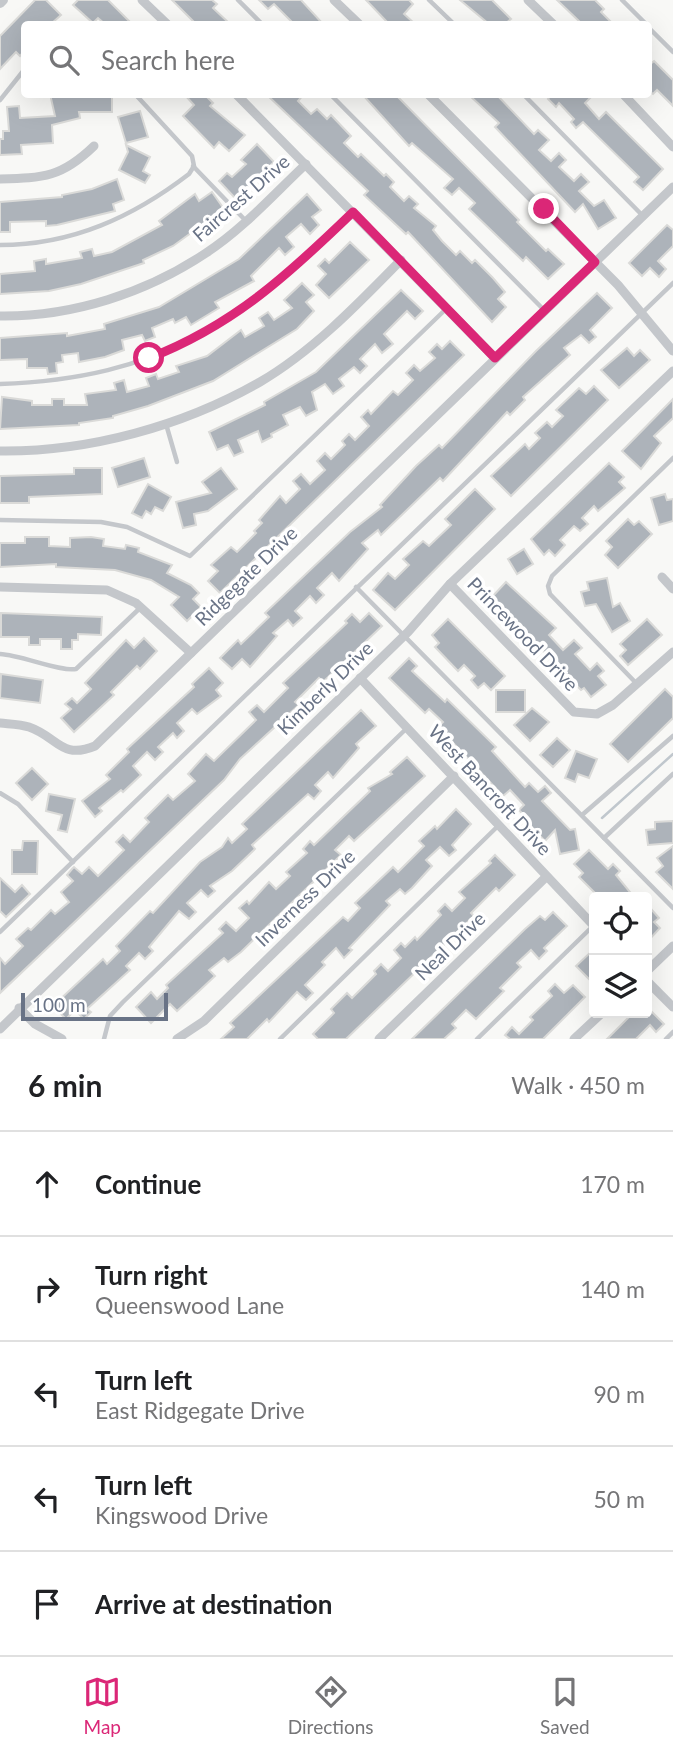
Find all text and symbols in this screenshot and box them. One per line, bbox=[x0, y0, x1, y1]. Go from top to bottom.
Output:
search box bbox=[21, 21, 652, 98]
icon: search bbox=[45, 41, 83, 79]
text: Search here bbox=[101, 44, 235, 76]
street label: Faircrest Drive bbox=[188, 149, 294, 246]
route end bbox=[528, 193, 559, 224]
route start bbox=[133, 342, 164, 373]
street label: Ridgegate Drive bbox=[190, 521, 301, 630]
street label: Princewood Drive bbox=[463, 572, 583, 695]
street label: Kimberly Drive bbox=[272, 636, 377, 739]
street label: West Bancroft Drive bbox=[424, 720, 557, 860]
street label: Inverness Drive bbox=[250, 844, 359, 951]
map controls bbox=[589, 892, 652, 1018]
button: locate bbox=[589, 892, 652, 955]
street label: Neal Drive bbox=[410, 907, 489, 985]
button: layers bbox=[589, 955, 652, 1018]
scale bar bbox=[21, 990, 168, 1022]
text: 100 m bbox=[32, 993, 86, 1016]
text: 6 min bbox=[28, 1067, 102, 1103]
text: Walk · 450 m bbox=[511, 1071, 645, 1099]
icon: ahead bbox=[28, 1165, 66, 1203]
text: Continue bbox=[95, 1168, 201, 1200]
text: 170 m bbox=[580, 1170, 645, 1198]
text: Turn right bbox=[95, 1259, 208, 1291]
icon: right bbox=[28, 1270, 66, 1308]
text: 140 m bbox=[580, 1275, 645, 1303]
text: Queenswood Lane bbox=[95, 1291, 284, 1319]
text: Turn left bbox=[95, 1364, 192, 1396]
icon: left bbox=[28, 1375, 66, 1413]
text: 90 m bbox=[594, 1380, 645, 1408]
text: East Ridgegate Drive bbox=[95, 1396, 305, 1424]
text: Turn left bbox=[95, 1469, 192, 1501]
icon: left bbox=[28, 1480, 66, 1518]
text: 50 m bbox=[594, 1485, 645, 1513]
text: Kingswood Drive bbox=[95, 1501, 268, 1529]
icon: arrive bbox=[28, 1585, 66, 1623]
text: Arrive at destination bbox=[95, 1588, 332, 1620]
tab: Map bbox=[83, 1673, 121, 1738]
tab: Directions bbox=[288, 1673, 374, 1738]
tab: Saved bbox=[540, 1673, 590, 1738]

